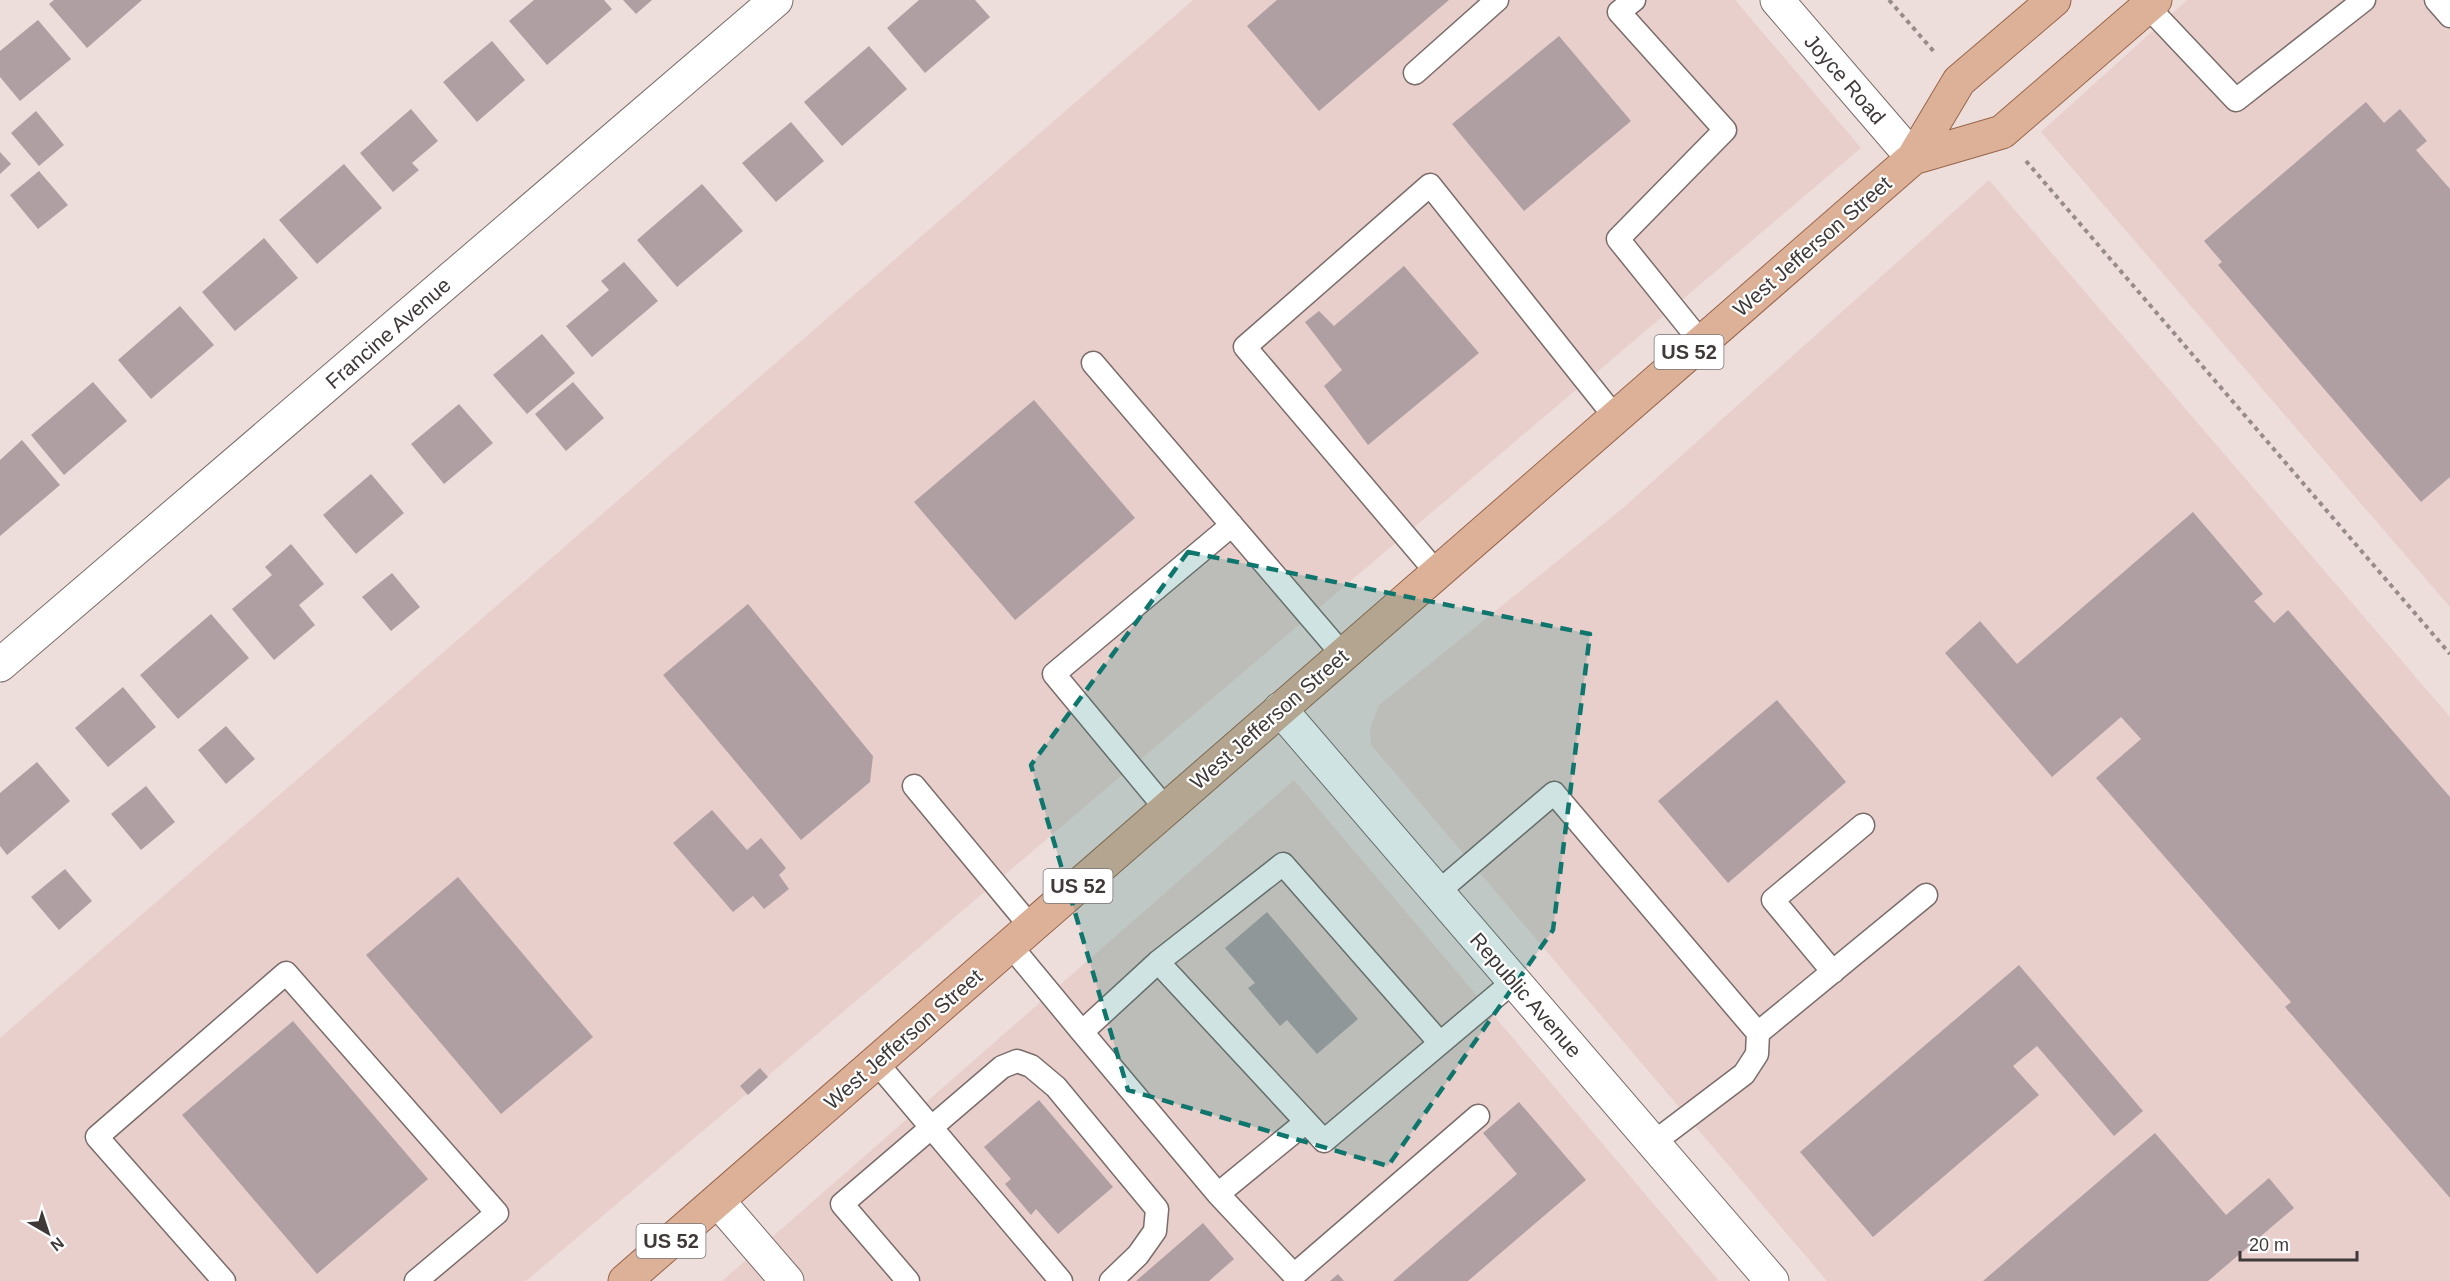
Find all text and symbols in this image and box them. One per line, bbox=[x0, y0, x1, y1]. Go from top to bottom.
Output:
street label: Joyce Road bbox=[1800, 30, 1890, 128]
street label: West Jefferson Street bbox=[1729, 171, 1896, 321]
street label: Francine Avenue bbox=[321, 273, 455, 393]
road number: US 52 bbox=[1654, 335, 1724, 369]
street label: West Jefferson Street bbox=[1186, 644, 1353, 794]
road number: US 52 bbox=[1044, 869, 1112, 903]
street label: Republic Avenue bbox=[1466, 928, 1586, 1062]
street label: West Jefferson Street bbox=[820, 964, 987, 1114]
north arrow bbox=[18, 1203, 78, 1263]
road number: US 52 bbox=[636, 1224, 706, 1258]
scale bar bbox=[2240, 1224, 2357, 1262]
text: N bbox=[47, 1234, 67, 1255]
text: 20 m bbox=[2249, 1235, 2289, 1255]

